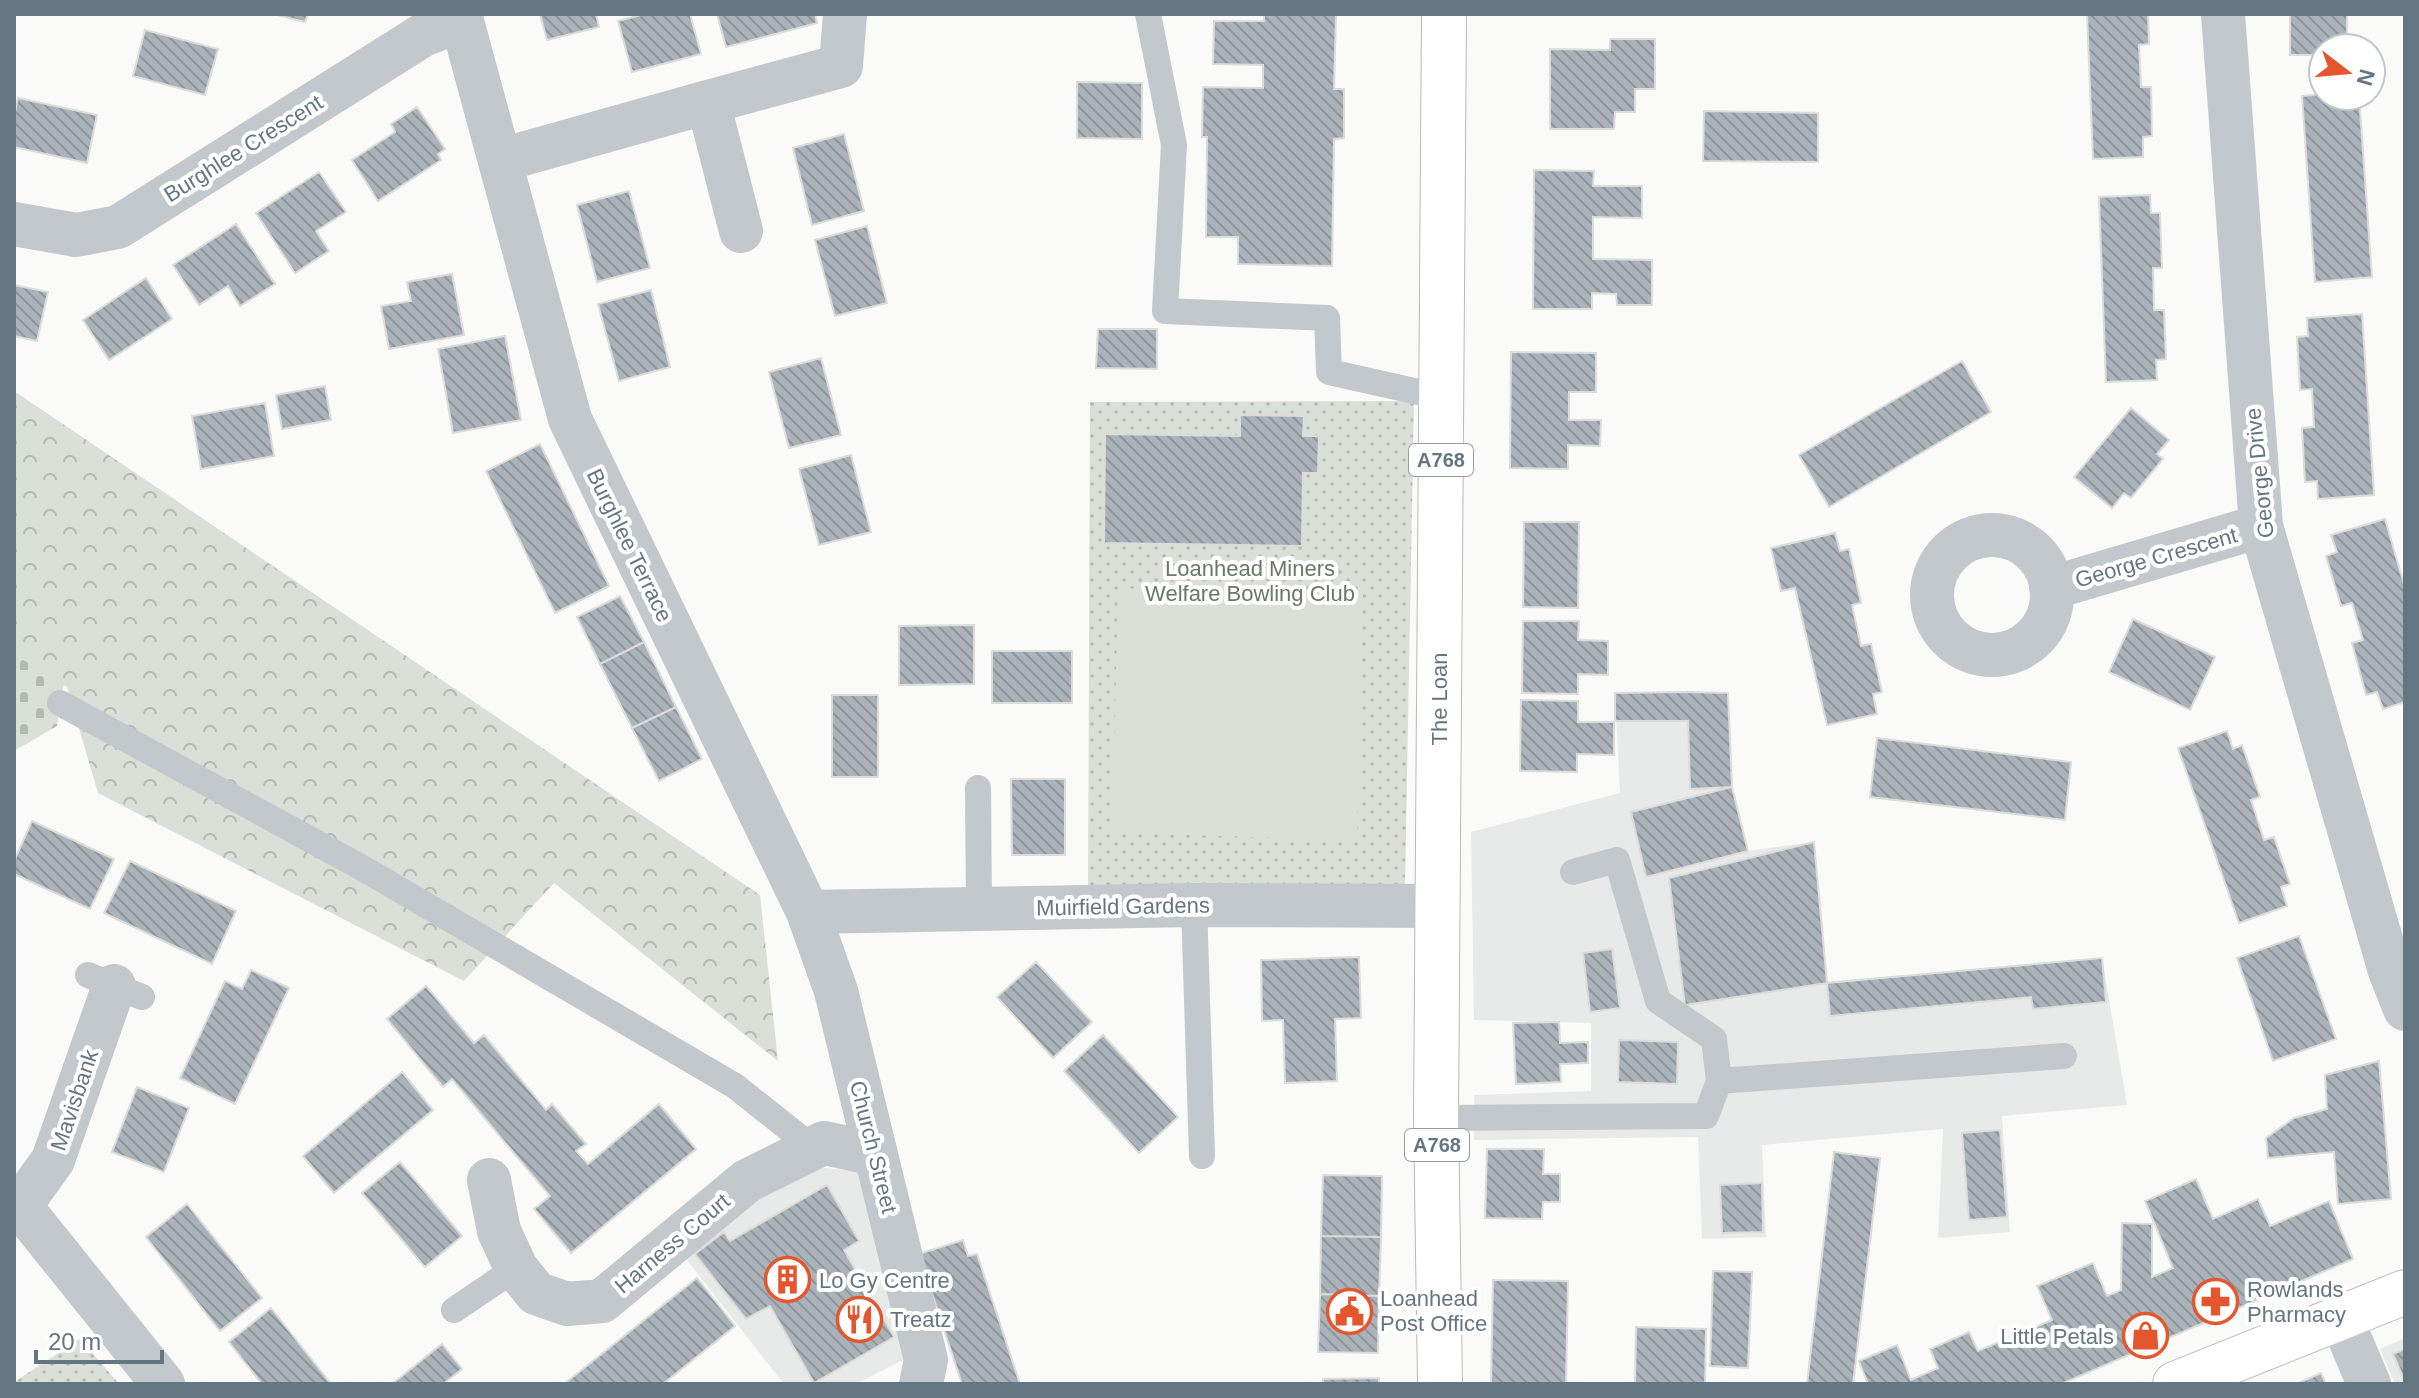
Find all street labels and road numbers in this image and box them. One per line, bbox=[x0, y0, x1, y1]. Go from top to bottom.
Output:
street label: Burghlee Crescent bbox=[159, 90, 327, 207]
street label: George Drive bbox=[2240, 407, 2279, 539]
road number: A768 bbox=[1409, 444, 1473, 476]
street label: Burghlee Terrace bbox=[582, 465, 677, 626]
street label: George Crescent bbox=[2072, 522, 2240, 593]
street label: The Loan bbox=[1427, 653, 1452, 745]
street label: Muirfield Gardens bbox=[1036, 892, 1210, 921]
street label: Mavisbank bbox=[46, 1045, 104, 1154]
street label: Church Street bbox=[845, 1078, 902, 1216]
road number: A768 bbox=[1405, 1129, 1469, 1161]
street label: Harness Court bbox=[610, 1188, 735, 1299]

